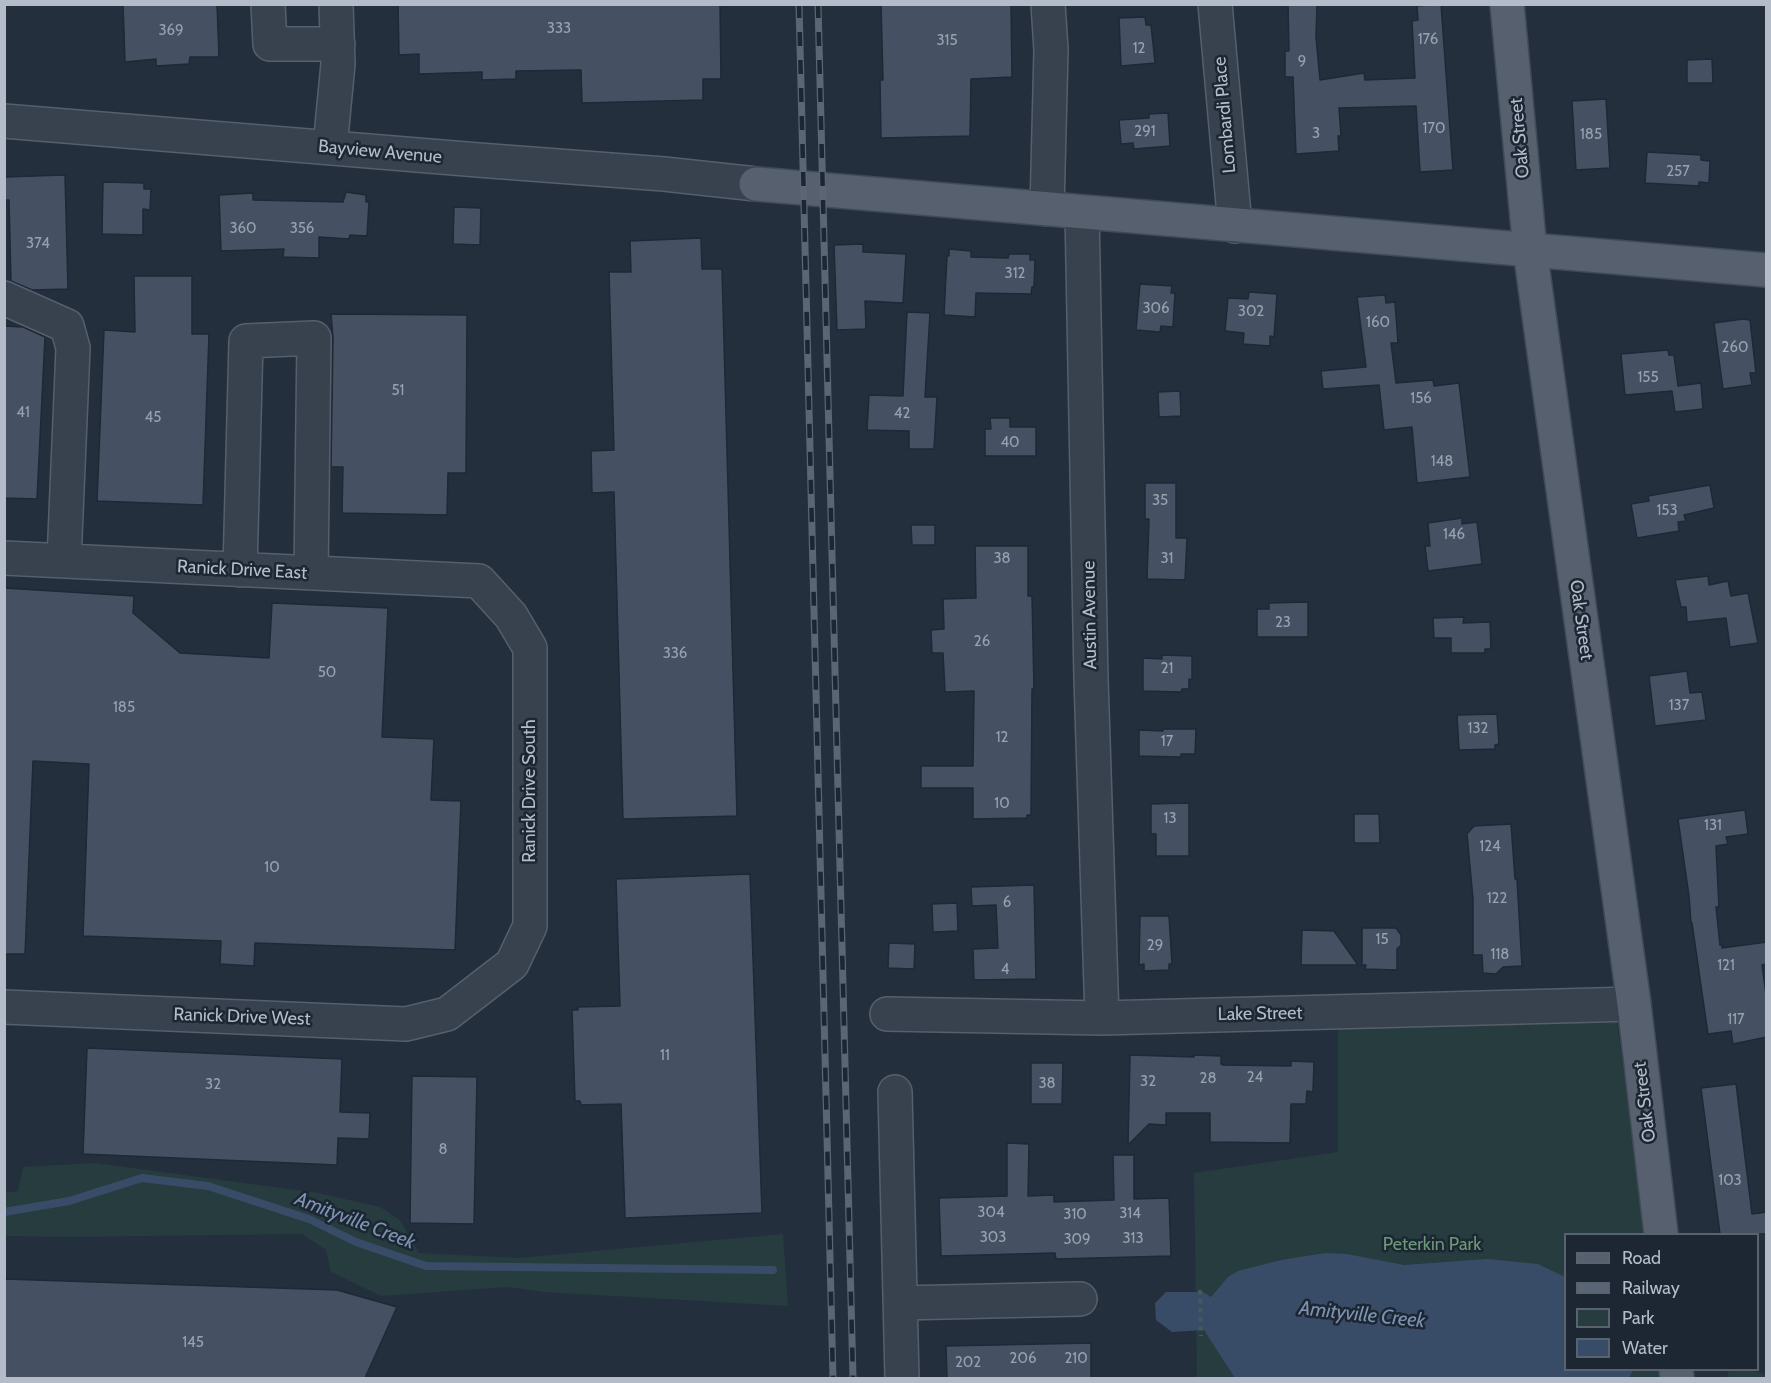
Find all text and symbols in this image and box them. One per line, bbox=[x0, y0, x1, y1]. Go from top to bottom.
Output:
house number: 333 bbox=[547, 20, 571, 38]
house number: 369 bbox=[158, 22, 184, 40]
house number: 176 bbox=[1418, 31, 1438, 49]
house number: 315 bbox=[936, 32, 958, 50]
house number: 12 bbox=[1133, 40, 1145, 58]
house number: 9 bbox=[1298, 53, 1306, 71]
street label: Lombardi Place bbox=[1209, 56, 1241, 174]
street label: Oak Street bbox=[1506, 97, 1534, 179]
house number: 170 bbox=[1423, 120, 1445, 138]
house number: 291 bbox=[1134, 123, 1156, 141]
house number: 3 bbox=[1312, 125, 1320, 143]
house number: 185 bbox=[1580, 126, 1602, 144]
street label: Bayview Avenue bbox=[317, 136, 443, 168]
house number: 257 bbox=[1666, 163, 1690, 181]
house number: 360 bbox=[229, 220, 257, 238]
house number: 356 bbox=[290, 220, 314, 238]
house number: 374 bbox=[26, 235, 50, 253]
house number: 312 bbox=[1005, 265, 1025, 283]
house number: 306 bbox=[1142, 300, 1170, 318]
house number: 302 bbox=[1238, 303, 1264, 321]
house number: 160 bbox=[1366, 314, 1390, 332]
house number: 260 bbox=[1722, 339, 1748, 357]
house number: 155 bbox=[1637, 369, 1659, 387]
house number: 51 bbox=[391, 382, 405, 400]
house number: 156 bbox=[1410, 390, 1432, 408]
house number: 41 bbox=[16, 404, 30, 422]
house number: 42 bbox=[894, 405, 910, 423]
house number: 45 bbox=[145, 409, 161, 427]
house number: 40 bbox=[1000, 434, 1020, 452]
house number: 148 bbox=[1431, 453, 1453, 471]
house number: 35 bbox=[1152, 492, 1168, 510]
house number: 153 bbox=[1656, 502, 1678, 520]
house number: 146 bbox=[1443, 526, 1465, 544]
house number: 38 bbox=[993, 550, 1011, 568]
house number: 31 bbox=[1160, 550, 1174, 568]
street label: Ranick Drive East bbox=[176, 556, 308, 584]
street label: Austin Avenue bbox=[1078, 560, 1102, 670]
street label: Oak Street bbox=[1565, 579, 1597, 661]
house number: 23 bbox=[1275, 614, 1291, 632]
house number: 26 bbox=[974, 633, 990, 651]
house number: 336 bbox=[663, 645, 687, 663]
house number: 21 bbox=[1161, 660, 1173, 678]
house number: 50 bbox=[318, 664, 336, 682]
house number: 137 bbox=[1669, 697, 1689, 715]
house number: 185 bbox=[113, 699, 135, 717]
street label: Ranick Drive South bbox=[519, 719, 541, 863]
house number: 132 bbox=[1468, 720, 1488, 738]
house number: 12 bbox=[996, 729, 1008, 747]
house number: 17 bbox=[1161, 733, 1173, 751]
house number: 10 bbox=[994, 795, 1010, 813]
house number: 13 bbox=[1163, 810, 1177, 828]
house number: 131 bbox=[1704, 817, 1722, 835]
house number: 124 bbox=[1479, 838, 1501, 856]
house number: 10 bbox=[264, 859, 280, 877]
house number: 122 bbox=[1487, 890, 1507, 908]
house number: 6 bbox=[1003, 894, 1011, 912]
house number: 15 bbox=[1375, 931, 1389, 949]
house number: 29 bbox=[1147, 937, 1163, 955]
house number: 118 bbox=[1491, 946, 1509, 964]
house number: 121 bbox=[1717, 957, 1735, 975]
house number: 4 bbox=[1001, 961, 1009, 979]
street label: Lake Street bbox=[1217, 1002, 1303, 1026]
street label: Ranick Drive West bbox=[173, 1004, 311, 1030]
house number: 117 bbox=[1727, 1011, 1745, 1029]
house number: 11 bbox=[660, 1047, 670, 1065]
street label: Oak Street bbox=[1629, 1061, 1661, 1143]
house number: 24 bbox=[1247, 1069, 1263, 1087]
house number: 28 bbox=[1200, 1070, 1216, 1088]
house number: 32 bbox=[1140, 1073, 1156, 1091]
house number: 38 bbox=[1038, 1075, 1056, 1093]
house number: 32 bbox=[205, 1076, 221, 1094]
house number: 8 bbox=[438, 1141, 448, 1159]
house number: 103 bbox=[1718, 1172, 1742, 1190]
water label: Amityville Creek bbox=[292, 1187, 418, 1255]
house number: 304 bbox=[977, 1204, 1005, 1222]
house number: 314 bbox=[1119, 1205, 1141, 1223]
house number: 310 bbox=[1063, 1206, 1087, 1224]
house number: 303 bbox=[980, 1229, 1006, 1247]
house number: 313 bbox=[1122, 1230, 1144, 1248]
house number: 309 bbox=[1063, 1231, 1091, 1249]
legend bbox=[1564, 1233, 1759, 1371]
park label: Peterkin Park bbox=[1383, 1234, 1481, 1256]
text: Road bbox=[1622, 1247, 1661, 1269]
text: Railway bbox=[1622, 1277, 1680, 1299]
water label: Amityville Creek bbox=[1298, 1296, 1426, 1334]
text: Park bbox=[1622, 1307, 1654, 1329]
house number: 145 bbox=[182, 1334, 204, 1352]
text: Water bbox=[1622, 1337, 1668, 1359]
house number: 206 bbox=[1010, 1350, 1036, 1368]
house number: 210 bbox=[1064, 1350, 1088, 1368]
house number: 202 bbox=[955, 1354, 981, 1372]

